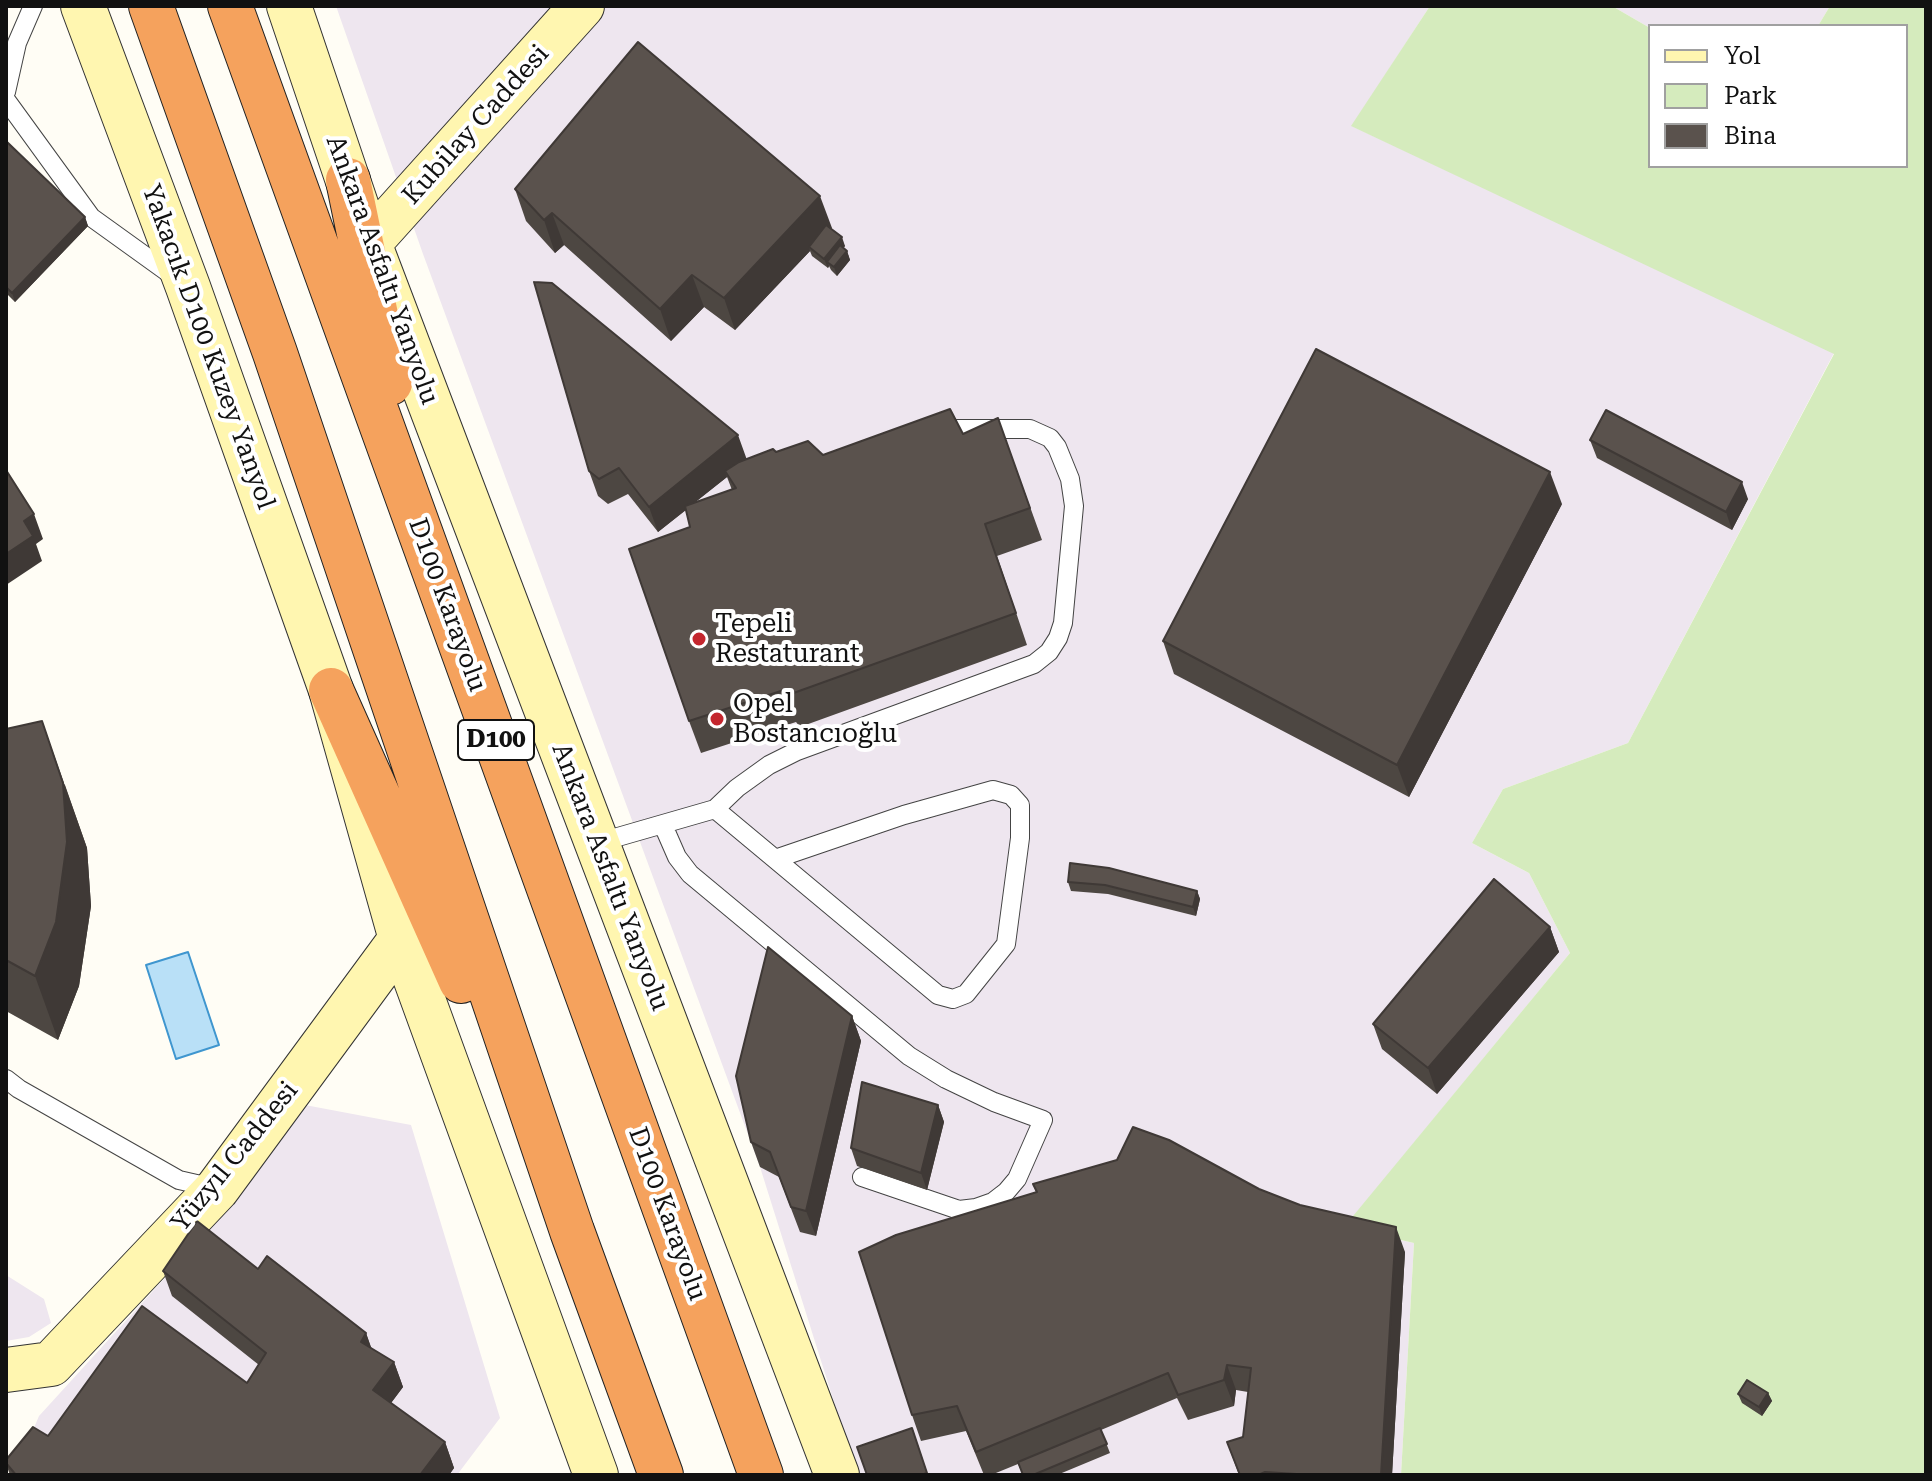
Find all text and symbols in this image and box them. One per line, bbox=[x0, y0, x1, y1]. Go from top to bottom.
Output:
legend bbox=[1648, 24, 1908, 168]
street label: Kubilay Caddesi bbox=[396, 39, 556, 211]
text: Yol bbox=[1724, 42, 1761, 70]
text: Park bbox=[1724, 82, 1777, 110]
text: Bina bbox=[1724, 122, 1776, 150]
street label: Ankara Asfaltı Yanyolu bbox=[319, 131, 445, 409]
street label: Yakacık D100 Kuzey Yanyol bbox=[135, 180, 281, 514]
street label: D100 Karayolu bbox=[401, 514, 493, 696]
place label: Tepeli Restaturant bbox=[715, 608, 860, 670]
marker: Tepeli Restaturant bbox=[690, 630, 708, 648]
place label: Opel Bostancıoğlu bbox=[733, 688, 897, 750]
marker: Opel Bostancıoğlu bbox=[708, 710, 726, 728]
road number: D100 bbox=[458, 720, 534, 760]
street label: Ankara Asfaltı Yanyolu bbox=[545, 739, 675, 1015]
street label: Yüzyıl Caddesi bbox=[165, 1076, 305, 1238]
street label: D100 Karayolu bbox=[621, 1123, 713, 1305]

